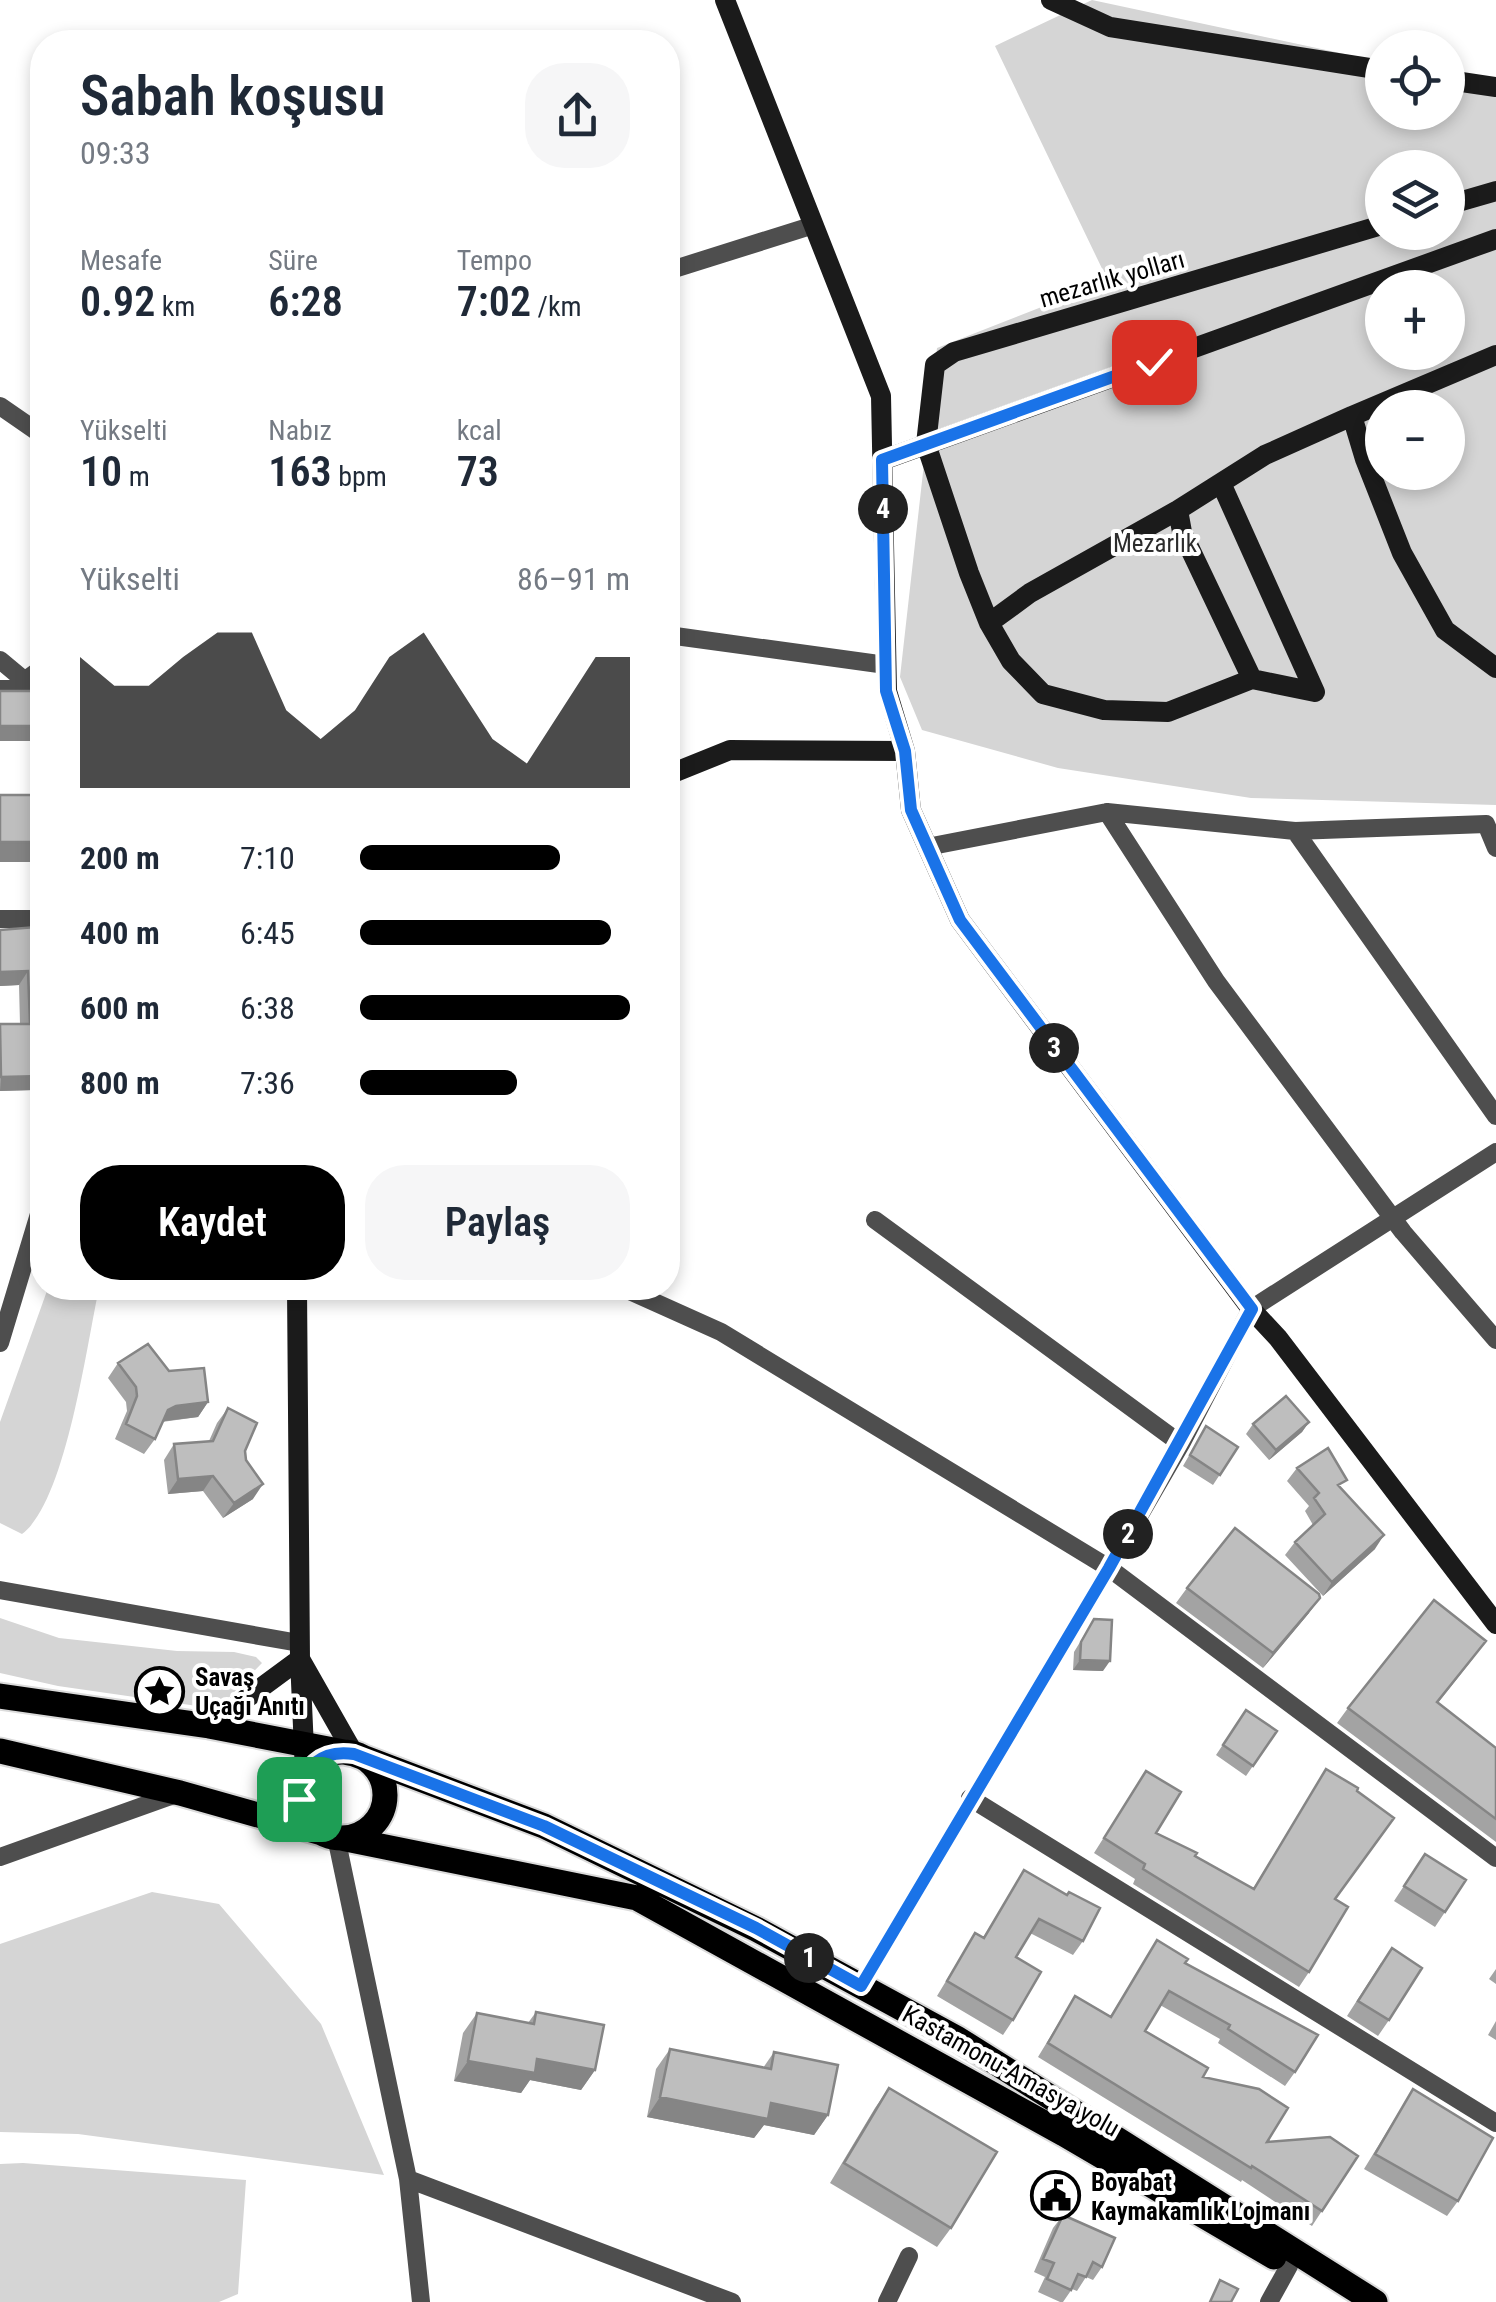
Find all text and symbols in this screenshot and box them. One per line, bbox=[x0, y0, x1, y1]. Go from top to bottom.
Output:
map controls bbox=[1365, 30, 1465, 490]
button: locate bbox=[1365, 30, 1465, 130]
button: share bbox=[525, 63, 630, 168]
text: Sabah koşusu bbox=[80, 64, 386, 128]
text: 09:33 bbox=[80, 134, 151, 172]
button: layers bbox=[1365, 150, 1465, 250]
text: Mesafe bbox=[80, 244, 162, 277]
text: Süre bbox=[268, 244, 318, 277]
text: Tempo bbox=[457, 244, 532, 277]
street label: mezarlık yolları bbox=[1036, 244, 1188, 314]
button: + bbox=[1365, 270, 1465, 370]
text: 0.92 bbox=[80, 277, 155, 326]
text: 6:28 bbox=[268, 277, 343, 326]
text: 7:02 bbox=[457, 277, 531, 326]
text: km bbox=[155, 290, 195, 323]
text: /km bbox=[531, 290, 582, 323]
pin bbox=[1112, 320, 1197, 405]
icon: check bbox=[1127, 335, 1182, 390]
button: − bbox=[1365, 390, 1465, 490]
text: Yükselti bbox=[80, 414, 167, 447]
text: Nabız bbox=[268, 414, 332, 447]
text: kcal bbox=[457, 414, 502, 447]
text: 10 bbox=[80, 447, 122, 496]
text: 163 bbox=[268, 447, 332, 496]
text: 73 bbox=[457, 447, 499, 496]
text: m bbox=[122, 460, 150, 493]
text: bpm bbox=[332, 460, 387, 493]
pin: 4 bbox=[858, 484, 908, 534]
text: 4 bbox=[876, 492, 890, 525]
park label: Mezarlık bbox=[1113, 529, 1198, 558]
text: Yükselti bbox=[80, 560, 180, 598]
text: 86–91 m bbox=[517, 560, 630, 598]
text: 200 m bbox=[80, 839, 160, 877]
text: 7:10 bbox=[240, 839, 295, 877]
text: 400 m bbox=[80, 914, 160, 952]
text: 6:45 bbox=[240, 914, 295, 952]
text: 600 m bbox=[80, 989, 160, 1027]
text: 6:38 bbox=[240, 989, 295, 1027]
pin: 3 bbox=[1029, 1023, 1079, 1073]
text: 3 bbox=[1047, 1031, 1061, 1064]
text: 800 m bbox=[80, 1064, 160, 1102]
text: 7:36 bbox=[240, 1064, 295, 1102]
button: Kaydet bbox=[80, 1165, 345, 1280]
button: Paylaş bbox=[365, 1165, 630, 1280]
pin: 2 bbox=[1103, 1509, 1153, 1559]
text: 2 bbox=[1121, 1517, 1135, 1550]
place label: Savaş Uçağı Anıtı bbox=[195, 1663, 305, 1721]
place icon: Savaş Uçağı Anıtı bbox=[134, 1665, 186, 1717]
pin bbox=[257, 1757, 342, 1842]
icon: arrive bbox=[272, 1772, 327, 1827]
pin: 1 bbox=[784, 1933, 834, 1983]
text: 1 bbox=[802, 1941, 816, 1974]
street label: Kastamonu-Amasya yolu bbox=[898, 1999, 1124, 2143]
place label: Boyabat Kaymakamlık Lojmanı bbox=[1091, 2168, 1310, 2226]
public building icon: Boyabat Kaymakamlık Lojmanı bbox=[1030, 2170, 1082, 2222]

